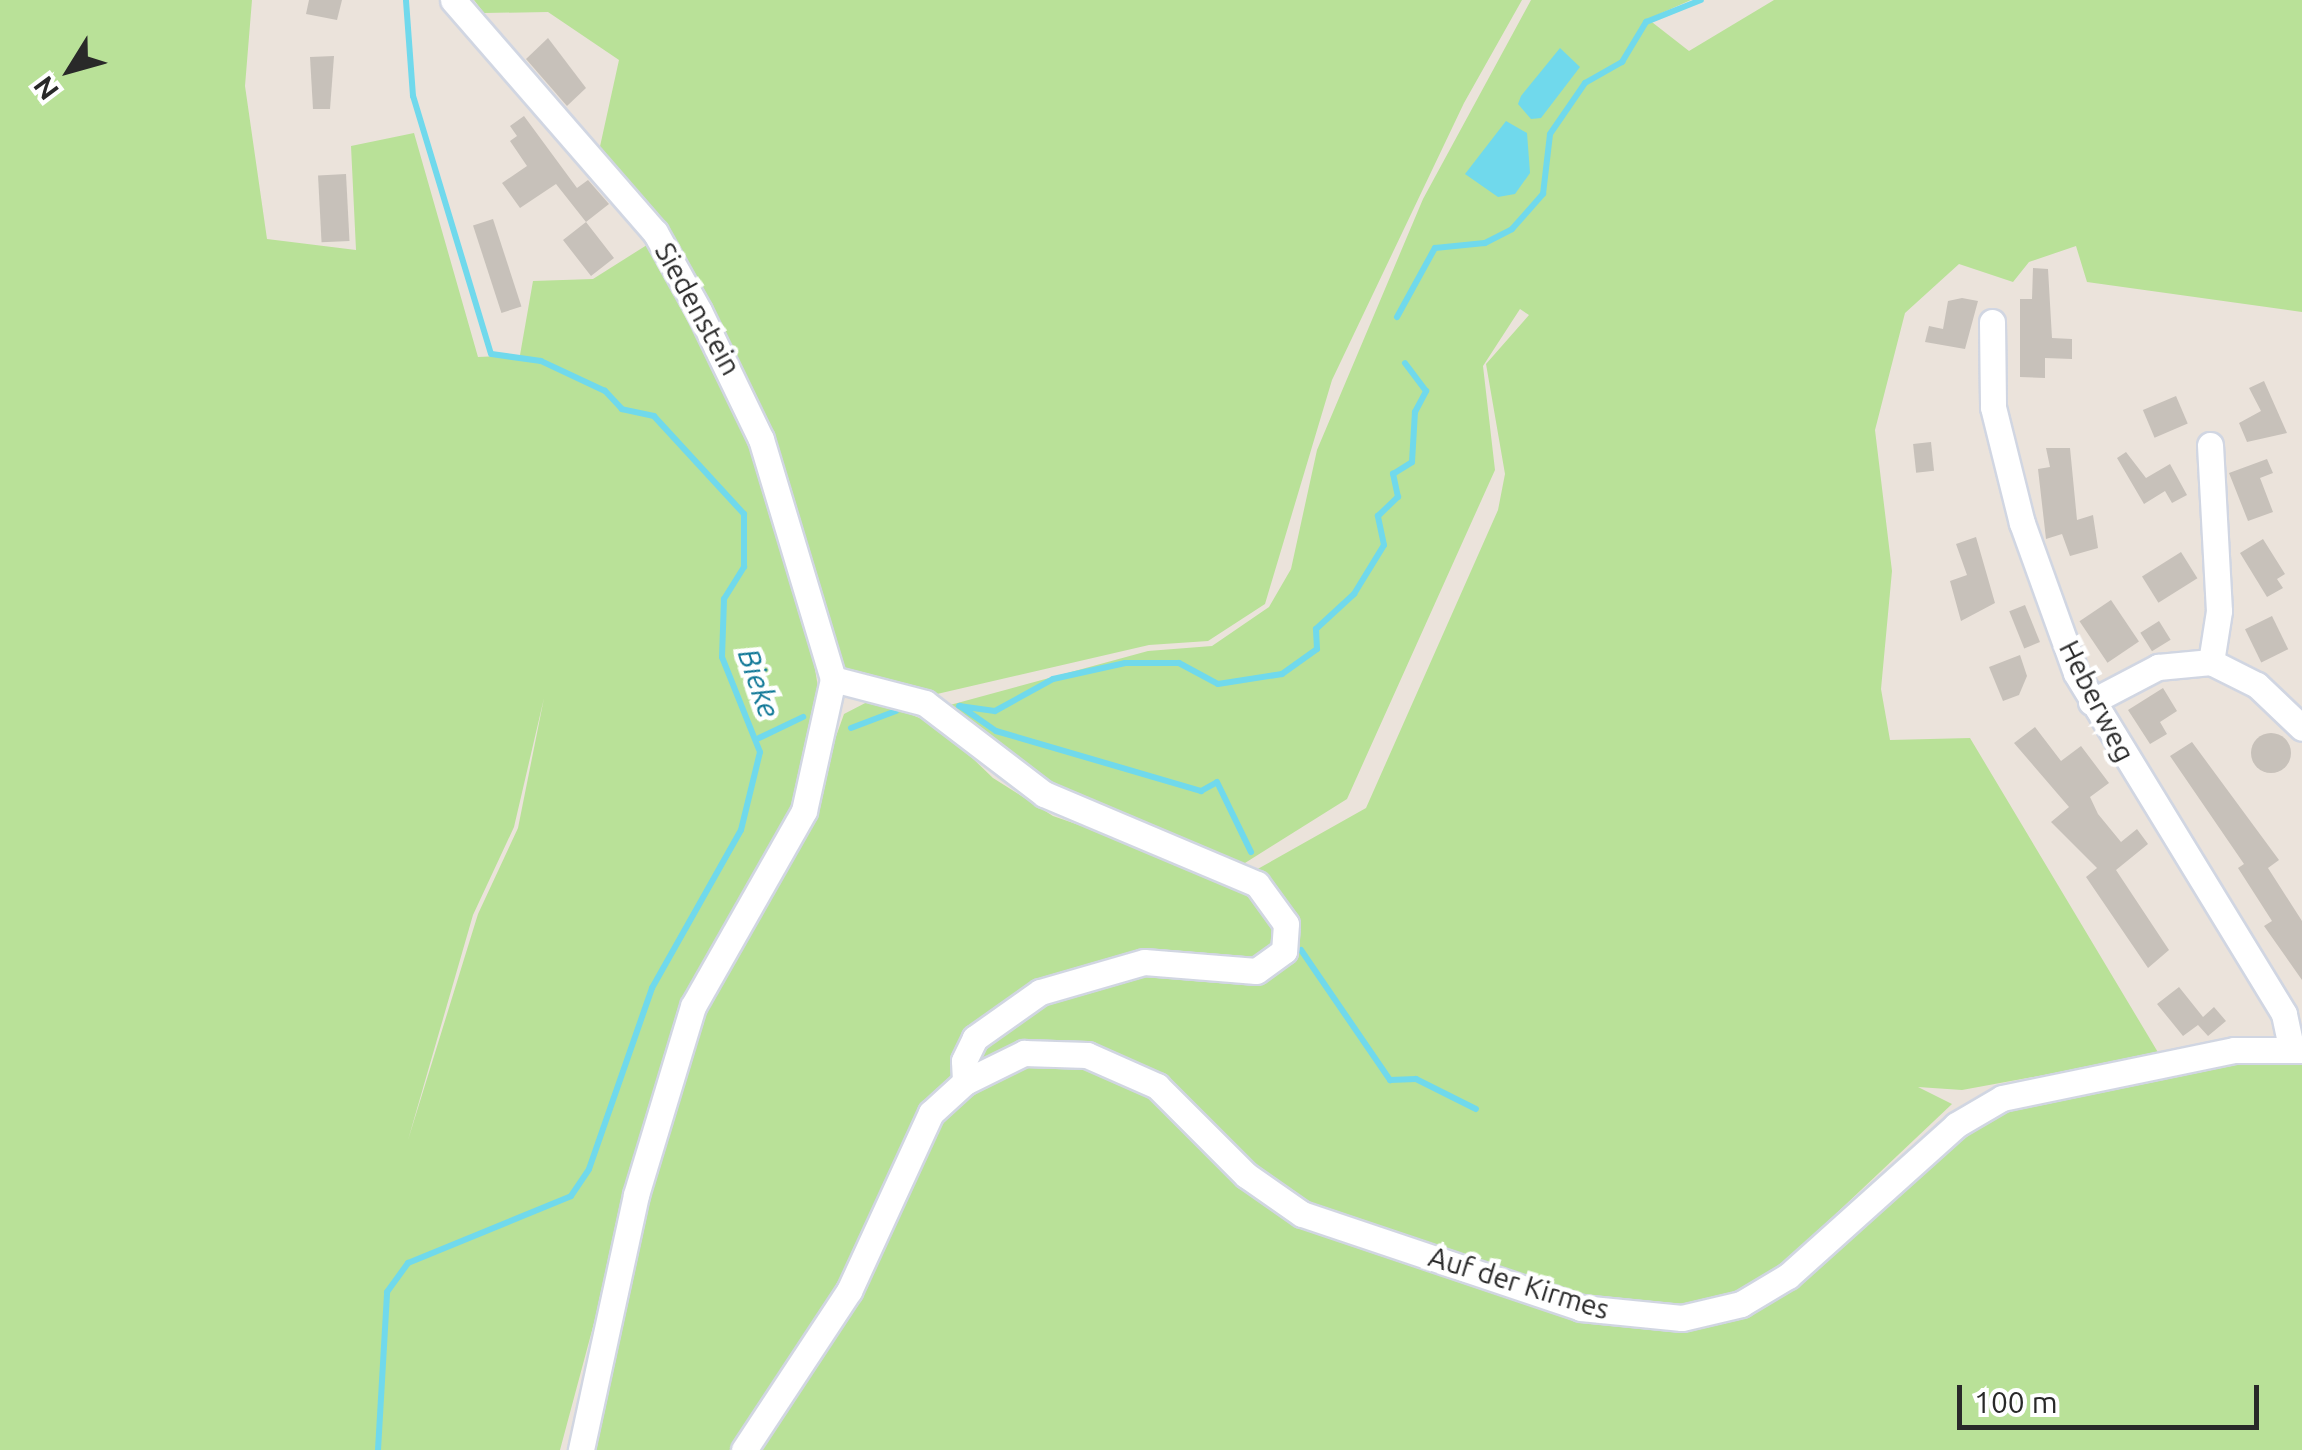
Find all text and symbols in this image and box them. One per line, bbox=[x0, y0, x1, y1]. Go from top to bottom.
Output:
north arrow bbox=[20, 20, 120, 120]
text: N bbox=[27, 71, 64, 106]
street label: Siedenstein bbox=[648, 237, 748, 381]
street label: Heberweg bbox=[2052, 635, 2142, 767]
water label: Bieke bbox=[730, 644, 788, 722]
street label: Auf der Kirmes bbox=[1425, 1240, 1613, 1326]
scale bar bbox=[1962, 1365, 2264, 1427]
text: 100 m bbox=[1974, 1385, 2058, 1419]

